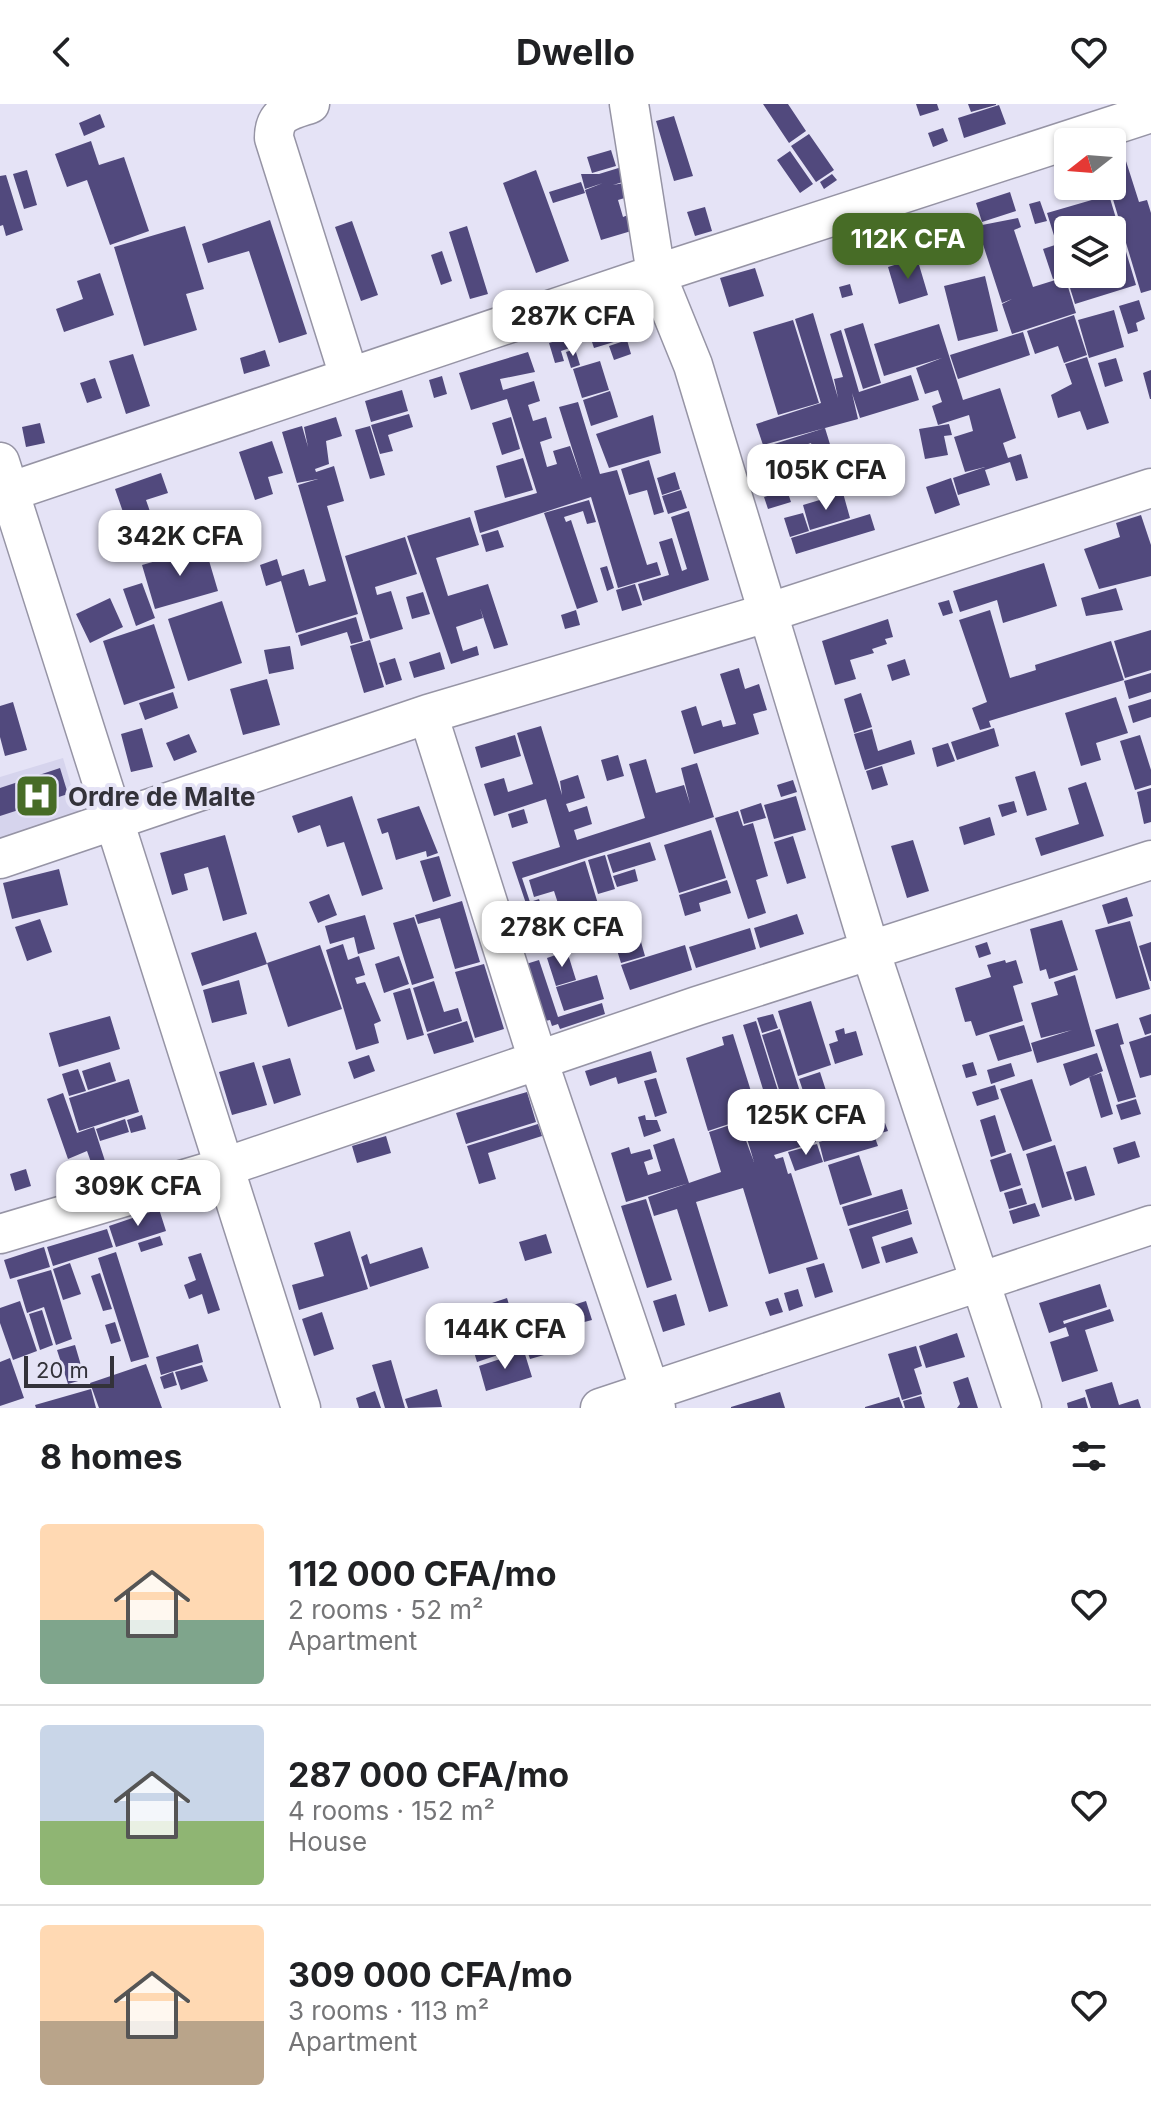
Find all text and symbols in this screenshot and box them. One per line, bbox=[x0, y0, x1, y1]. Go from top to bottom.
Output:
icon: back bbox=[40, 30, 84, 74]
text: Dwello bbox=[516, 30, 635, 74]
icon: heart bbox=[1067, 30, 1111, 74]
north arrow bbox=[1054, 128, 1126, 200]
map controls bbox=[1054, 128, 1126, 288]
pin: 112K CFA bbox=[825, 213, 991, 281]
button: layers bbox=[1054, 216, 1126, 288]
text: 112K CFA bbox=[850, 223, 966, 254]
pin: 287K CFA bbox=[490, 290, 656, 358]
text: 287K CFA bbox=[511, 300, 635, 331]
pin: 105K CFA bbox=[743, 444, 909, 512]
text: 105K CFA bbox=[765, 454, 887, 485]
pin: 342K CFA bbox=[97, 510, 263, 578]
text: 342K CFA bbox=[116, 520, 244, 551]
hospital icon: Ordre de Malte bbox=[13, 772, 61, 820]
place label: Ordre de Malte bbox=[68, 781, 256, 812]
pin: 278K CFA bbox=[479, 901, 645, 969]
text: 278K CFA bbox=[500, 911, 624, 942]
pin: 125K CFA bbox=[723, 1089, 889, 1157]
text: 125K CFA bbox=[746, 1099, 866, 1130]
pin: 309K CFA bbox=[55, 1160, 221, 1228]
text: 309K CFA bbox=[74, 1170, 202, 1201]
pin: 144K CFA bbox=[422, 1303, 588, 1371]
text: 144K CFA bbox=[444, 1313, 566, 1344]
scale bar bbox=[24, 1352, 114, 1388]
text: 20 m bbox=[36, 1357, 89, 1383]
icon: filters bbox=[1067, 1434, 1111, 1478]
text: 8 homes bbox=[40, 1436, 183, 1477]
text: 112 000 CFA/mo bbox=[288, 1553, 557, 1594]
icon: home bbox=[104, 1556, 200, 1652]
icon: heart bbox=[1067, 1582, 1111, 1626]
text: 2 rooms · 52 m² bbox=[288, 1594, 484, 1625]
text: Apartment bbox=[288, 1625, 417, 1656]
text: 287 000 CFA/mo bbox=[288, 1754, 569, 1795]
icon: home bbox=[104, 1757, 200, 1853]
icon: heart bbox=[1067, 1783, 1111, 1827]
text: 4 rooms · 152 m² bbox=[288, 1795, 495, 1826]
text: House bbox=[288, 1826, 367, 1857]
text: 309 000 CFA/mo bbox=[288, 1954, 573, 1995]
icon: home bbox=[104, 1957, 200, 2053]
icon: heart bbox=[1067, 1983, 1111, 2027]
text: 3 rooms · 113 m² bbox=[288, 1995, 489, 2026]
text: Apartment bbox=[288, 2026, 417, 2057]

